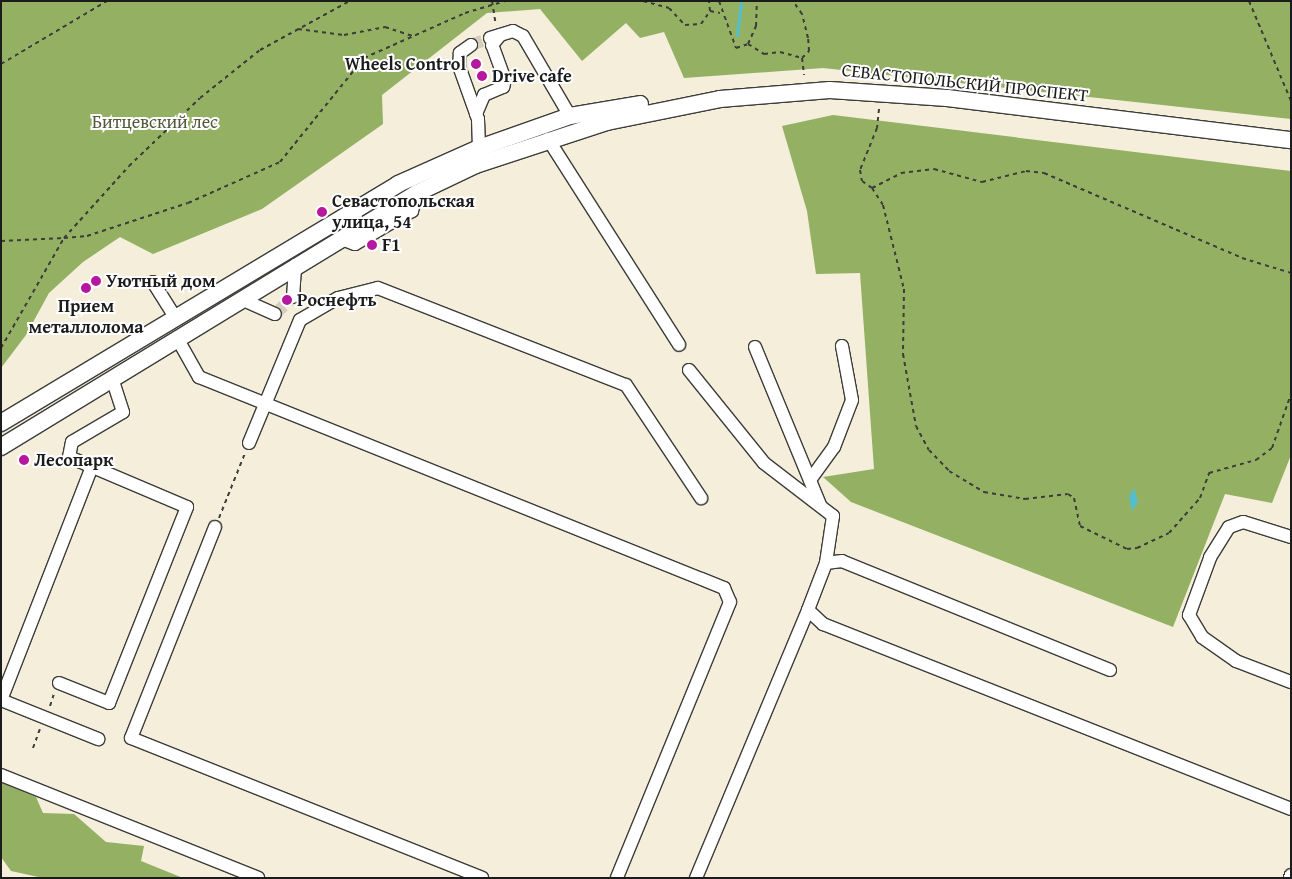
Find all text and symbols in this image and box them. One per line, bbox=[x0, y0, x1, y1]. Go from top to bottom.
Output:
place label: Wheels Control bbox=[345, 53, 466, 75]
marker: Wheels Control bbox=[470, 58, 482, 70]
street label: СЕВАСТОПОЛЬСКИЙ ПРОСПЕКТ bbox=[841, 59, 1089, 107]
place label: Drive cafe bbox=[492, 65, 572, 87]
marker: Drive cafe bbox=[476, 70, 488, 82]
park label: Битцевский лес bbox=[92, 111, 218, 133]
place label: Севастопольская улица, 54 bbox=[332, 191, 475, 233]
marker: Севастопольская улица, 54 bbox=[316, 206, 328, 218]
place label: F1 bbox=[382, 234, 401, 256]
marker: F1 bbox=[366, 239, 378, 251]
place label: Уютный дом bbox=[106, 270, 216, 292]
marker: Уютный дом bbox=[90, 275, 102, 287]
marker: Прием металлолома bbox=[80, 282, 92, 294]
place label: Роснефть bbox=[297, 289, 377, 311]
marker: Роснефть bbox=[281, 294, 293, 306]
place label: Прием металлолома bbox=[29, 296, 143, 338]
place label: Лесопарк bbox=[34, 449, 113, 471]
marker: Лесопарк bbox=[18, 454, 30, 466]

